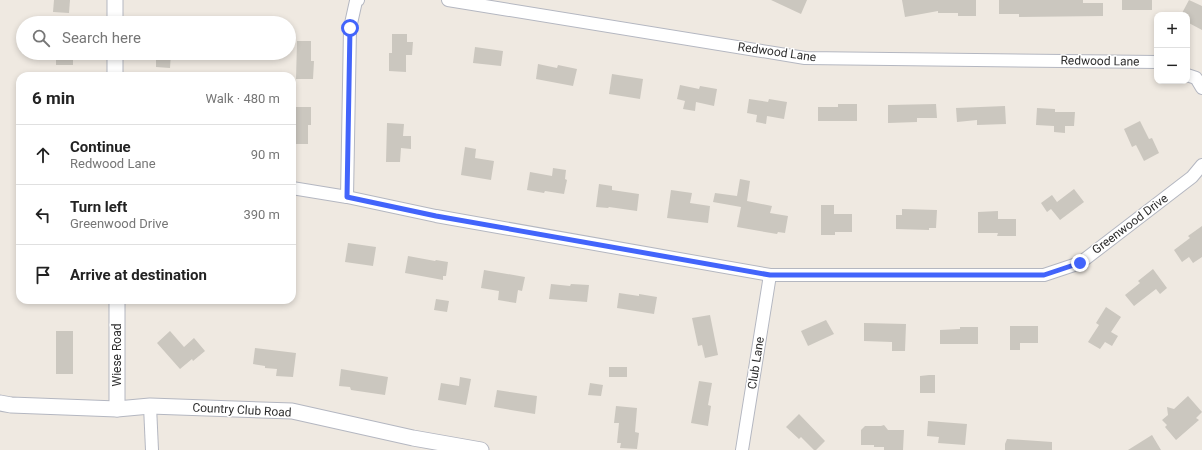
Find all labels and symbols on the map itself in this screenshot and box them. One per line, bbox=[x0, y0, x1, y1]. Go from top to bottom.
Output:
route start bbox=[341, 19, 359, 37]
street label: Redwood Lane bbox=[737, 40, 817, 64]
street label: Redwood Lane bbox=[1060, 53, 1140, 69]
street label: Greenwood Drive bbox=[1089, 191, 1171, 257]
route end bbox=[1071, 254, 1089, 272]
street label: Wiese Road bbox=[110, 324, 124, 387]
street label: Club Lane bbox=[745, 336, 767, 390]
street label: Country Club Road bbox=[192, 400, 292, 420]

